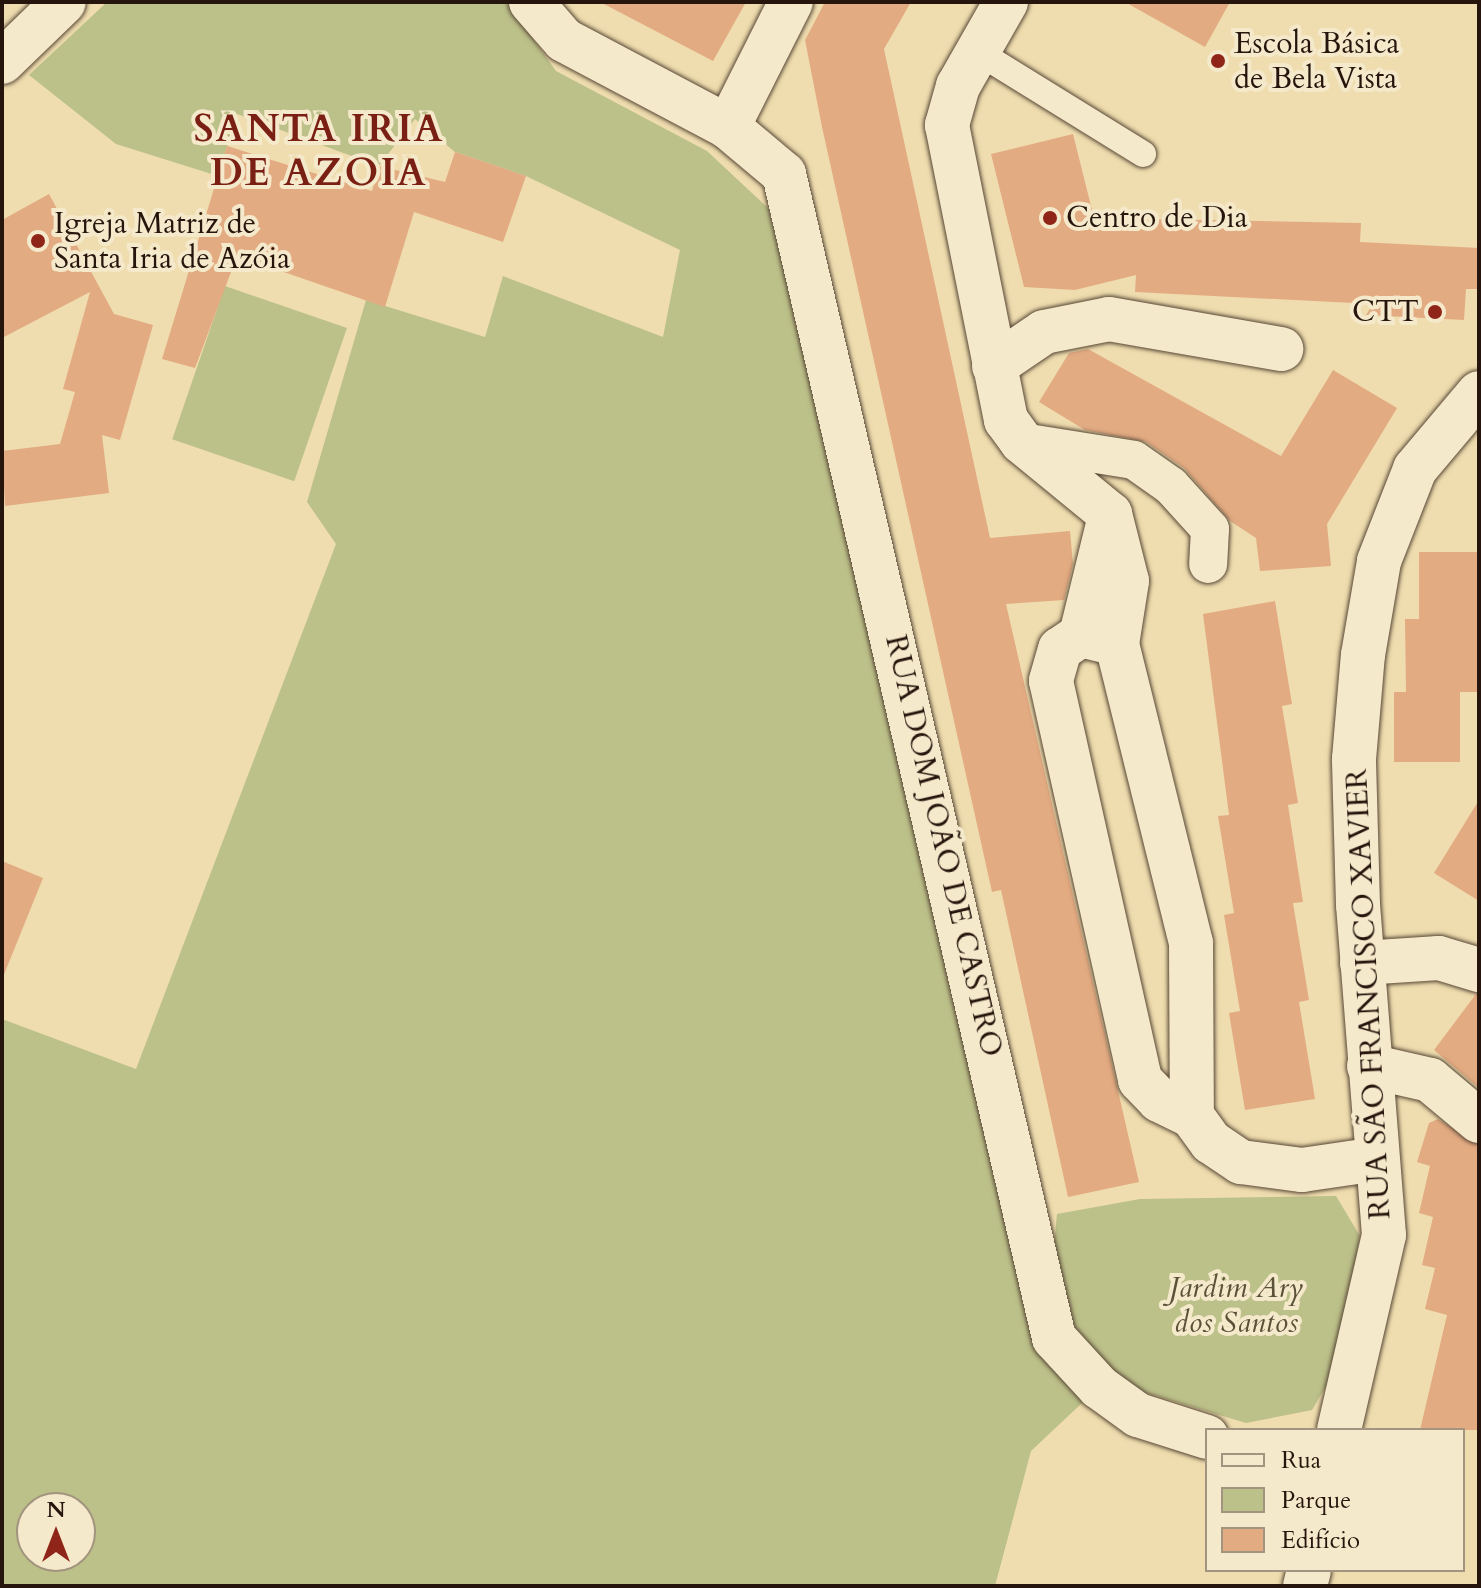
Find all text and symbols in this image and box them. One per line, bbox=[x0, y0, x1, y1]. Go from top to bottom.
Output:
place label: Escola Básica de Bela Vista bbox=[1234, 26, 1400, 96]
marker: Escola Básica de Bela Vista bbox=[1209, 52, 1227, 70]
district label: SANTA IRIA DE AZOIA bbox=[194, 107, 444, 196]
place label: Centro de Dia bbox=[1066, 200, 1248, 236]
place label: Igreja Matriz de Santa Iria de Azóia bbox=[54, 206, 290, 276]
marker: Centro de Dia bbox=[1041, 209, 1059, 227]
marker: Igreja Matriz de Santa Iria de Azóia bbox=[29, 232, 47, 250]
place label: CTT bbox=[1352, 294, 1419, 330]
marker: CTT bbox=[1426, 303, 1444, 321]
street label: RUA DOM JOÃO DE CASTRO bbox=[877, 632, 1009, 1060]
street label: RUA SÃO FRANCISCO XAVIER bbox=[1339, 768, 1399, 1220]
park label: Jardim Ary dos Santos bbox=[1169, 1270, 1303, 1340]
legend bbox=[1205, 1428, 1465, 1572]
text: Rua bbox=[1281, 1444, 1321, 1477]
text: Parque bbox=[1281, 1484, 1351, 1517]
north arrow bbox=[16, 1492, 96, 1572]
text: N bbox=[46, 1495, 66, 1525]
text: Edifício bbox=[1281, 1524, 1360, 1557]

